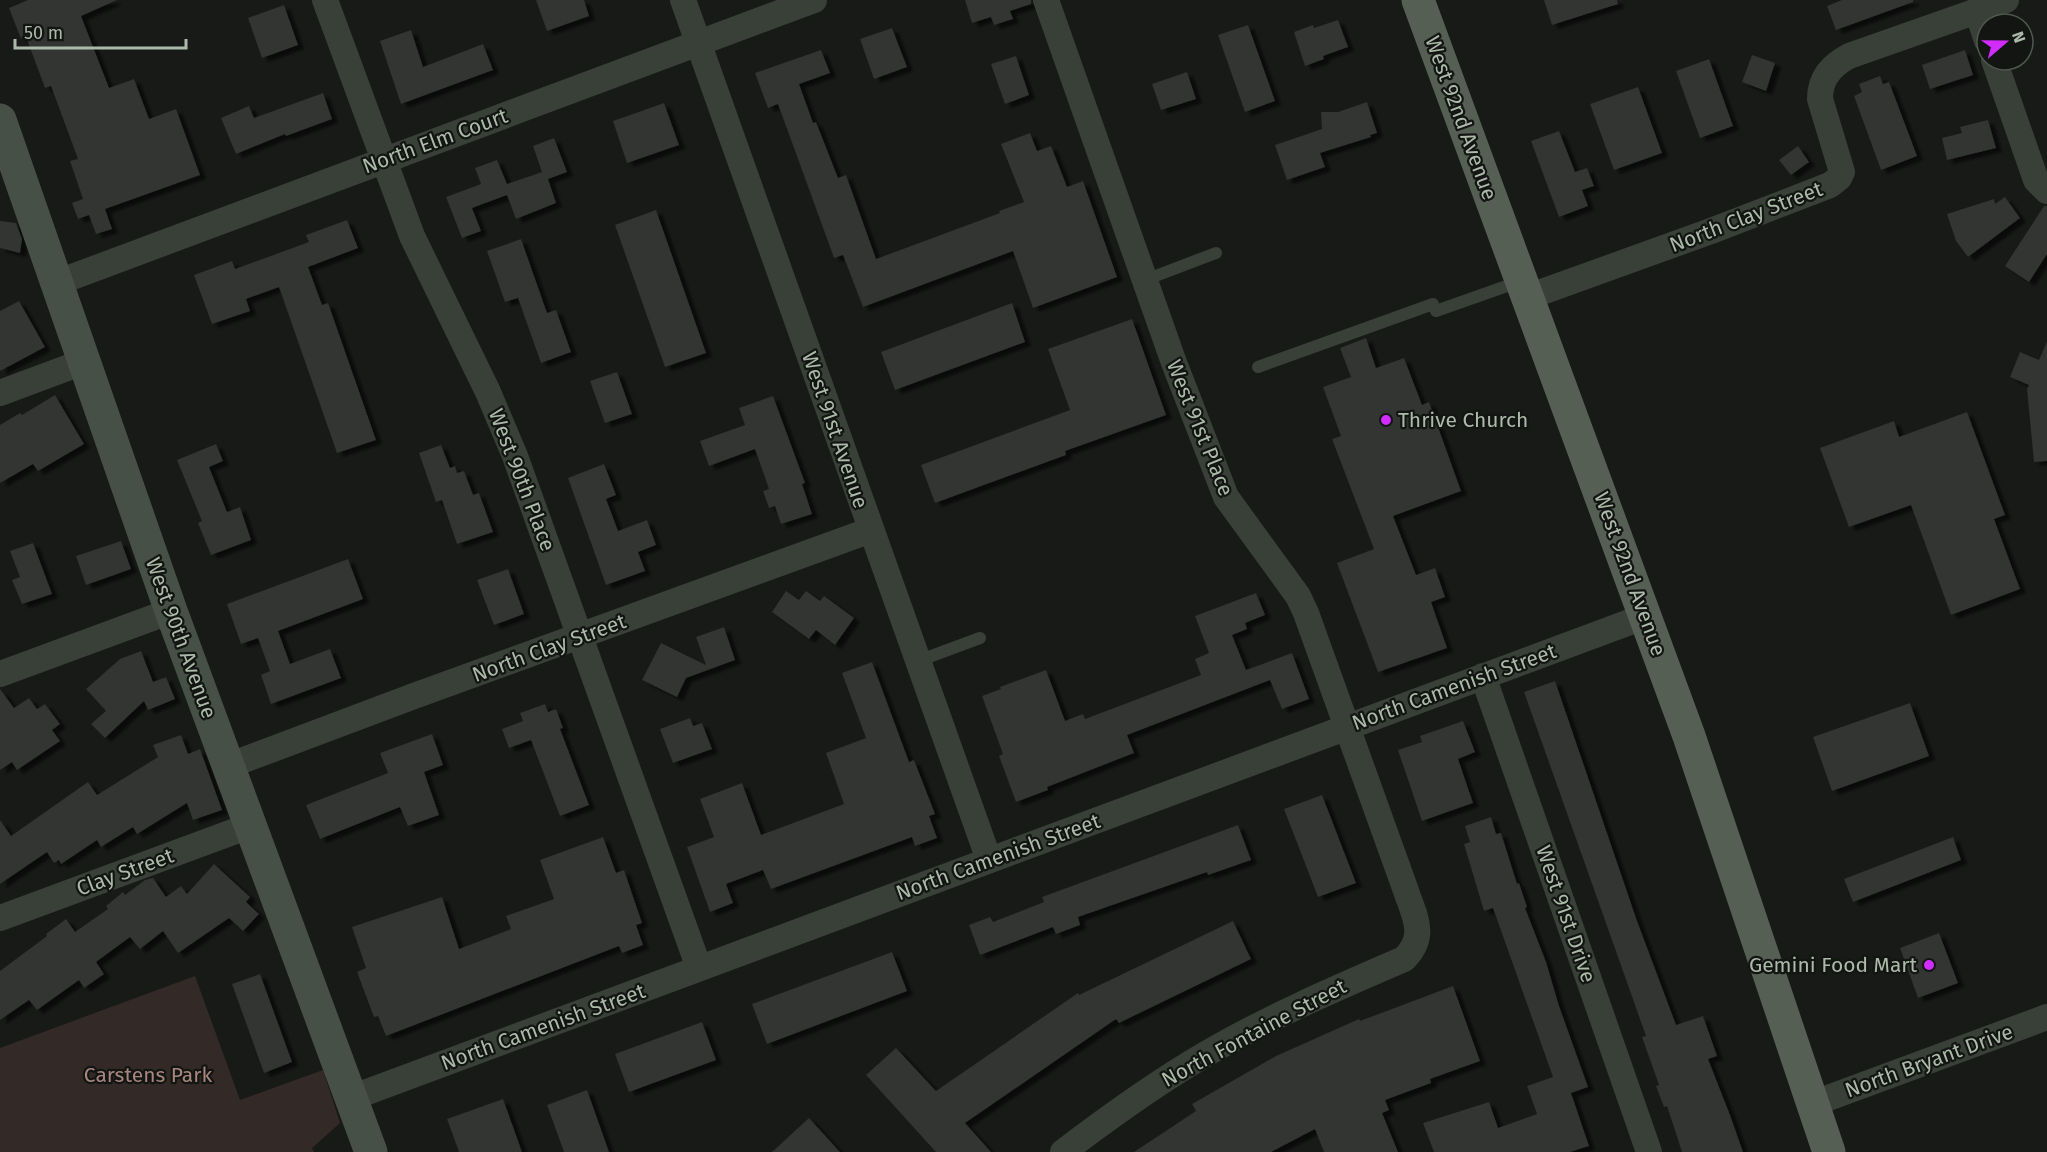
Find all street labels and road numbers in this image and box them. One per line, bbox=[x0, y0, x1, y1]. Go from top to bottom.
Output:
street label: West 92nd Avenue bbox=[1419, 32, 1503, 204]
street label: North Elm Court bbox=[359, 103, 511, 179]
street label: North Clay Street bbox=[1666, 176, 1827, 258]
street label: West 91st Avenue bbox=[796, 348, 874, 512]
street label: West 91st Place bbox=[1161, 356, 1239, 500]
street label: West 90th Place bbox=[483, 405, 561, 555]
street label: West 92nd Avenue bbox=[1588, 488, 1672, 660]
street label: West 90th Avenue bbox=[140, 554, 222, 722]
street label: North Clay Street bbox=[469, 608, 630, 688]
street label: North Camenish Street bbox=[1348, 638, 1560, 736]
street label: North Camenish Street bbox=[892, 808, 1104, 906]
street label: Clay Street bbox=[73, 842, 178, 902]
street label: West 91st Drive bbox=[1530, 842, 1602, 986]
street label: North Fontaine Street bbox=[1157, 973, 1351, 1093]
street label: North Camenish Street bbox=[437, 978, 649, 1076]
street label: North Bryant Drive bbox=[1841, 1018, 2017, 1104]

